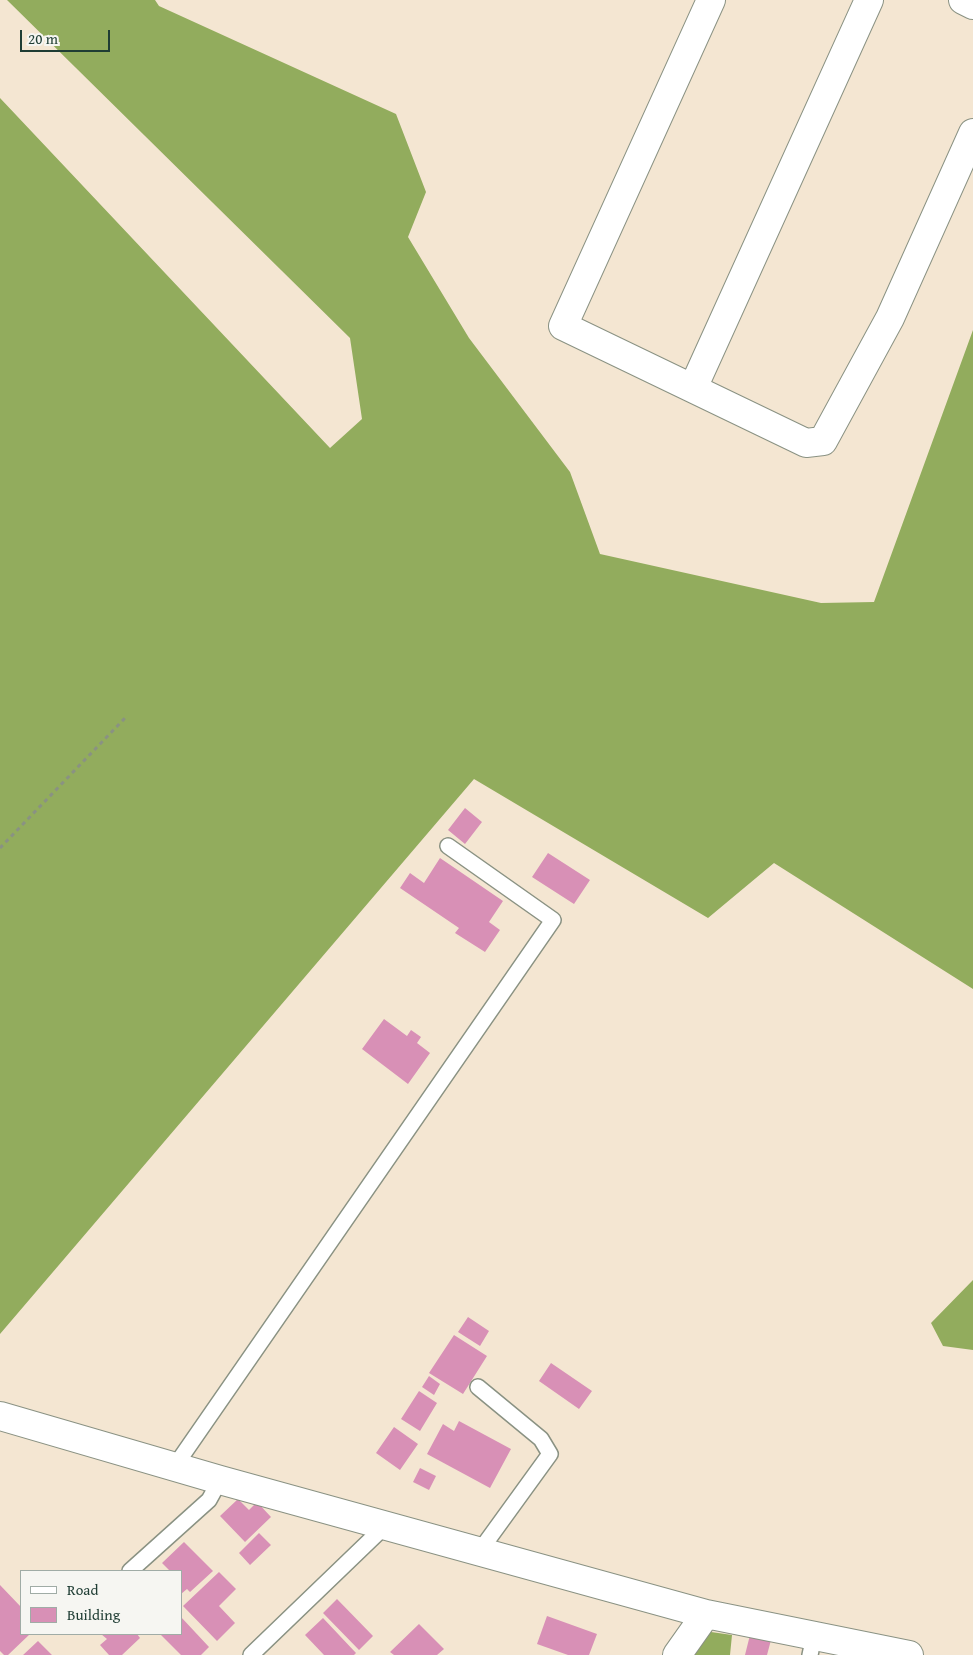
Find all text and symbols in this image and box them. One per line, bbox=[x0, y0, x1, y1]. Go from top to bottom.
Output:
scale bar bbox=[22, 20, 112, 52]
text: 20 m bbox=[28, 28, 58, 49]
legend bbox=[20, 1570, 182, 1635]
text: Road bbox=[67, 1579, 98, 1600]
text: Building bbox=[67, 1604, 120, 1625]

